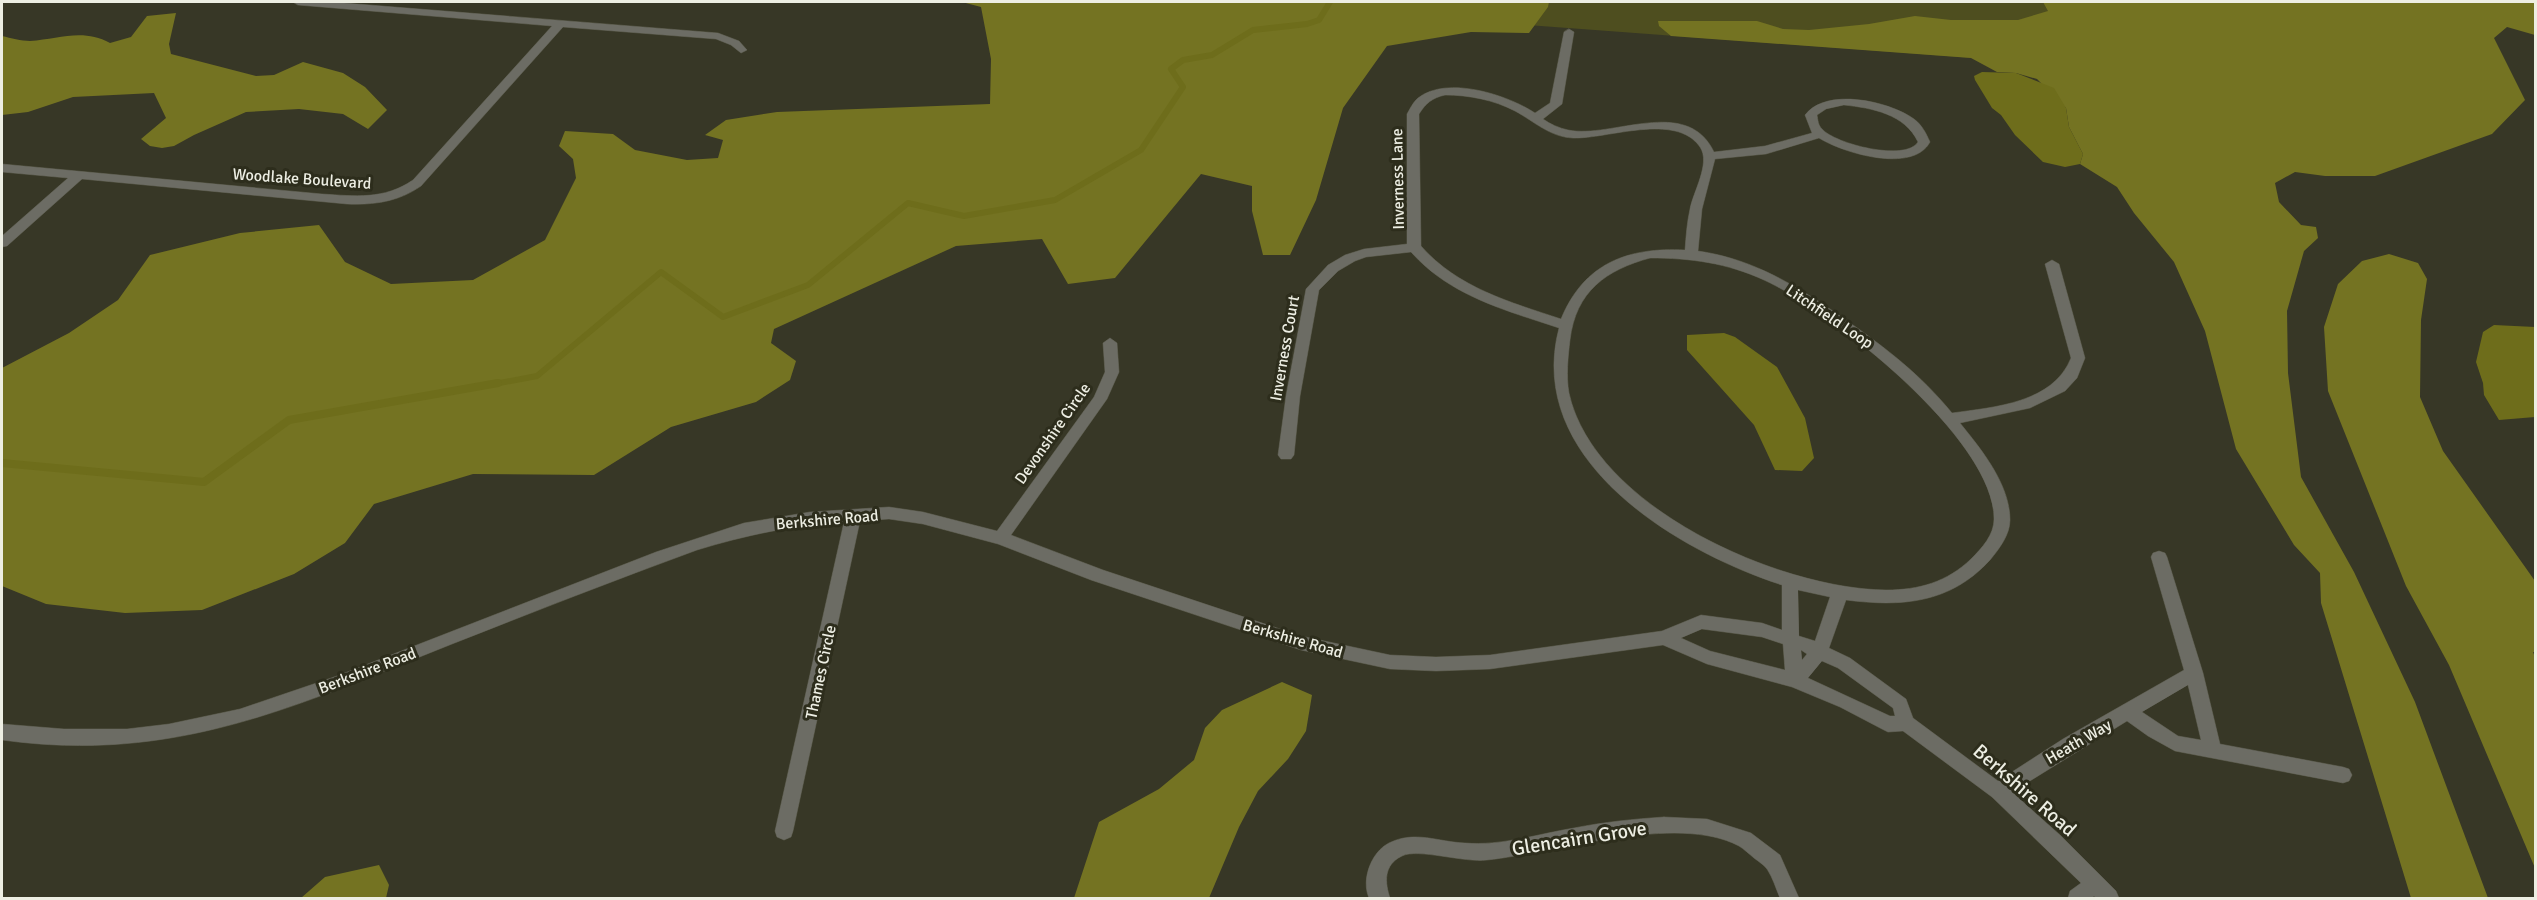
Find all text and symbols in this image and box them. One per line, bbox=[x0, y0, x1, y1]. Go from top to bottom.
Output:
street label: Inverness Lane bbox=[1387, 128, 1409, 230]
street label: Woodlake Boulevard bbox=[232, 164, 372, 194]
street label: Litchfield Loop bbox=[1782, 280, 1877, 353]
street label: Inverness Court bbox=[1266, 293, 1304, 403]
street label: Devonshire Circle bbox=[1010, 379, 1095, 488]
street label: Berkshire Road bbox=[775, 506, 879, 534]
street label: Berkshire Road bbox=[1240, 615, 1345, 663]
street label: Thames Circle bbox=[801, 623, 841, 721]
street label: Berkshire Road bbox=[316, 643, 419, 699]
street label: Heath Way bbox=[2042, 715, 2116, 769]
street label: Berkshire Road bbox=[1968, 739, 2081, 842]
street label: Glencairn Grove bbox=[1510, 816, 1648, 861]

